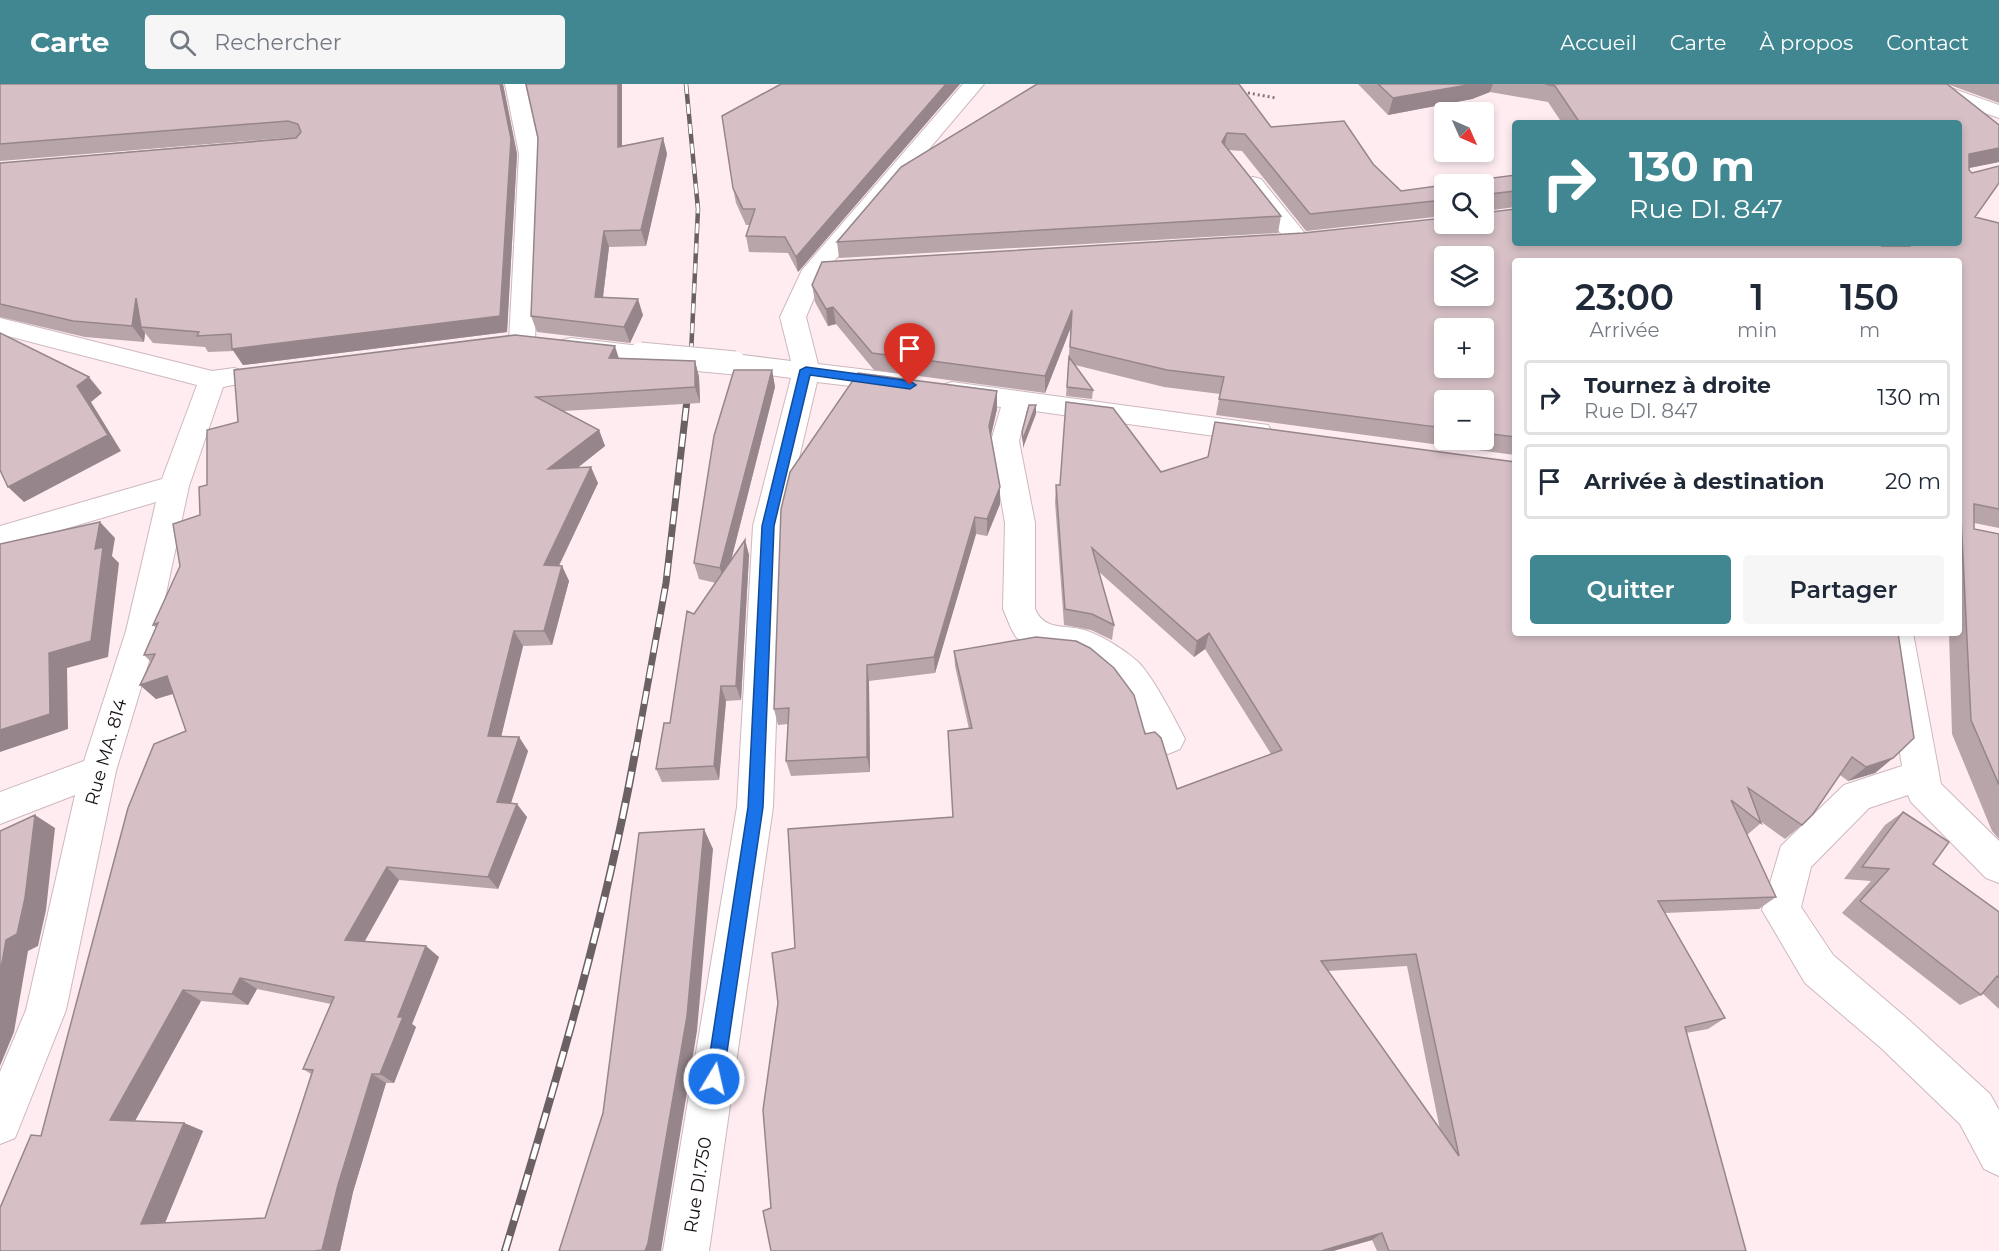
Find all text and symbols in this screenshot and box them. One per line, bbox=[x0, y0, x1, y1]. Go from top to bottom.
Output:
search box bbox=[145, 15, 565, 69]
text: Carte bbox=[30, 25, 109, 59]
icon: search bbox=[166, 26, 199, 59]
text: Rechercher bbox=[214, 29, 342, 56]
text: Accueil bbox=[1560, 30, 1637, 55]
text: Carte bbox=[1670, 30, 1726, 55]
text: À propos bbox=[1759, 30, 1853, 55]
text: Contact bbox=[1886, 30, 1969, 55]
north arrow bbox=[1434, 102, 1494, 162]
map controls bbox=[1434, 102, 1494, 450]
text: 130 m bbox=[1629, 140, 1755, 192]
icon: right bbox=[1530, 144, 1608, 222]
button: search bbox=[1434, 174, 1494, 234]
text: Rue DI. 847 bbox=[1629, 192, 1783, 225]
button: layers bbox=[1434, 246, 1494, 306]
text: 23:00 bbox=[1575, 275, 1674, 319]
text: 1 bbox=[1750, 275, 1764, 319]
text: 150 bbox=[1840, 275, 1899, 319]
button: + bbox=[1434, 318, 1494, 378]
text: Arrivée bbox=[1589, 318, 1660, 342]
text: min bbox=[1737, 318, 1777, 342]
text: m bbox=[1859, 318, 1880, 342]
pin bbox=[884, 323, 935, 385]
icon: arrive bbox=[893, 332, 926, 365]
text: Tournez à droite bbox=[1584, 372, 1771, 399]
icon: right bbox=[1533, 381, 1566, 414]
text: 130 m bbox=[1877, 384, 1941, 411]
button: − bbox=[1434, 390, 1494, 450]
text: Rue DI. 847 bbox=[1584, 399, 1698, 423]
icon: arrive bbox=[1533, 465, 1566, 498]
text: Arrivée à destination bbox=[1584, 468, 1824, 495]
text: 20 m bbox=[1885, 468, 1941, 495]
button: Quitter bbox=[1530, 555, 1731, 624]
button: Partager bbox=[1743, 555, 1944, 624]
street label: Rue MA. 814 bbox=[80, 696, 132, 808]
position arrow bbox=[682, 1047, 746, 1111]
street label: Rue DI.750 bbox=[680, 1135, 716, 1235]

